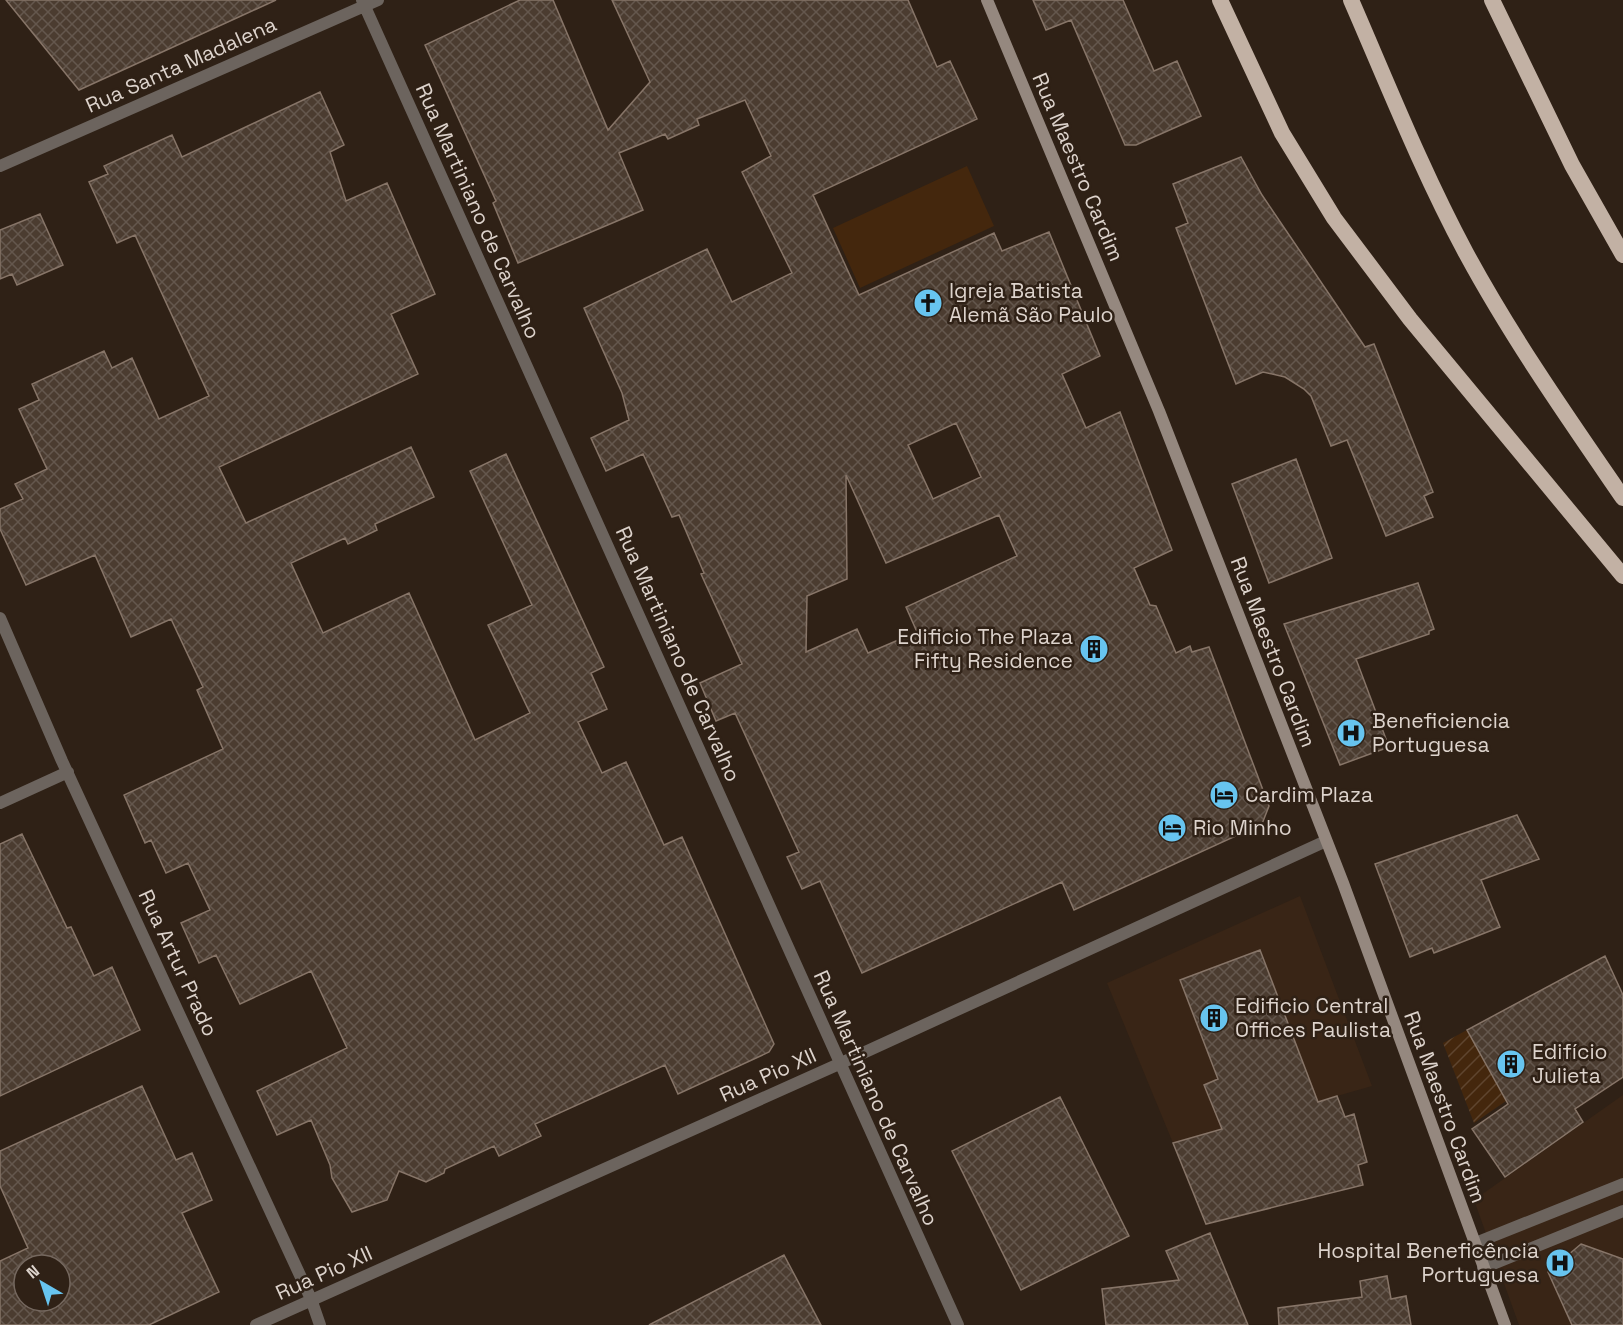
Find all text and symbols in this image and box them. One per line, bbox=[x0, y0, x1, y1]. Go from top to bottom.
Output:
street label: Rua Santa Madalena bbox=[81, 10, 280, 119]
street label: Rua Maestro Cardim bbox=[1027, 68, 1130, 265]
street label: Rua Martiniano de Carvalho bbox=[410, 79, 547, 343]
place label: Igreja Batista Alemã São Paulo bbox=[949, 277, 1114, 328]
church icon: Igreja Batista Alemã São Paulo bbox=[912, 287, 944, 319]
street label: Rua Martiniano de Carvalho bbox=[610, 522, 747, 786]
street label: Rua Maestro Cardim bbox=[1225, 553, 1322, 751]
place label: Edificio The Plaza Fifty Residence bbox=[897, 623, 1073, 674]
building icon: Edificio The Plaza Fifty Residence bbox=[1078, 633, 1110, 665]
place label: Beneficiencia Portuguesa bbox=[1372, 707, 1510, 758]
hospital icon: Beneficiencia Portuguesa bbox=[1335, 717, 1367, 749]
hotel icon: Cardim Plaza bbox=[1208, 779, 1240, 811]
place label: Cardim Plaza bbox=[1245, 781, 1373, 808]
hotel icon: Rio Minho bbox=[1156, 812, 1188, 844]
place label: Rio Minho bbox=[1193, 814, 1292, 841]
street label: Rua Artur Prado bbox=[133, 885, 224, 1040]
street label: Rua Martiniano de Carvalho bbox=[808, 966, 945, 1230]
place label: Edificio Central Offices Paulista bbox=[1235, 992, 1391, 1043]
building icon: Edificio Central Offices Paulista bbox=[1198, 1002, 1230, 1034]
street label: Rua Maestro Cardim bbox=[1398, 1007, 1493, 1206]
place label: Edifício Julieta bbox=[1532, 1038, 1608, 1089]
street label: Rua Pio XII bbox=[715, 1041, 821, 1108]
building icon: Edifício Julieta bbox=[1495, 1048, 1527, 1080]
place label: Hospital Beneficência Portuguesa bbox=[1318, 1237, 1539, 1288]
street label: Rua Pio XII bbox=[271, 1239, 377, 1306]
hospital icon: Hospital Beneficência Portuguesa bbox=[1544, 1247, 1576, 1279]
north arrow bbox=[12, 1253, 72, 1313]
text: N bbox=[22, 1260, 44, 1283]

